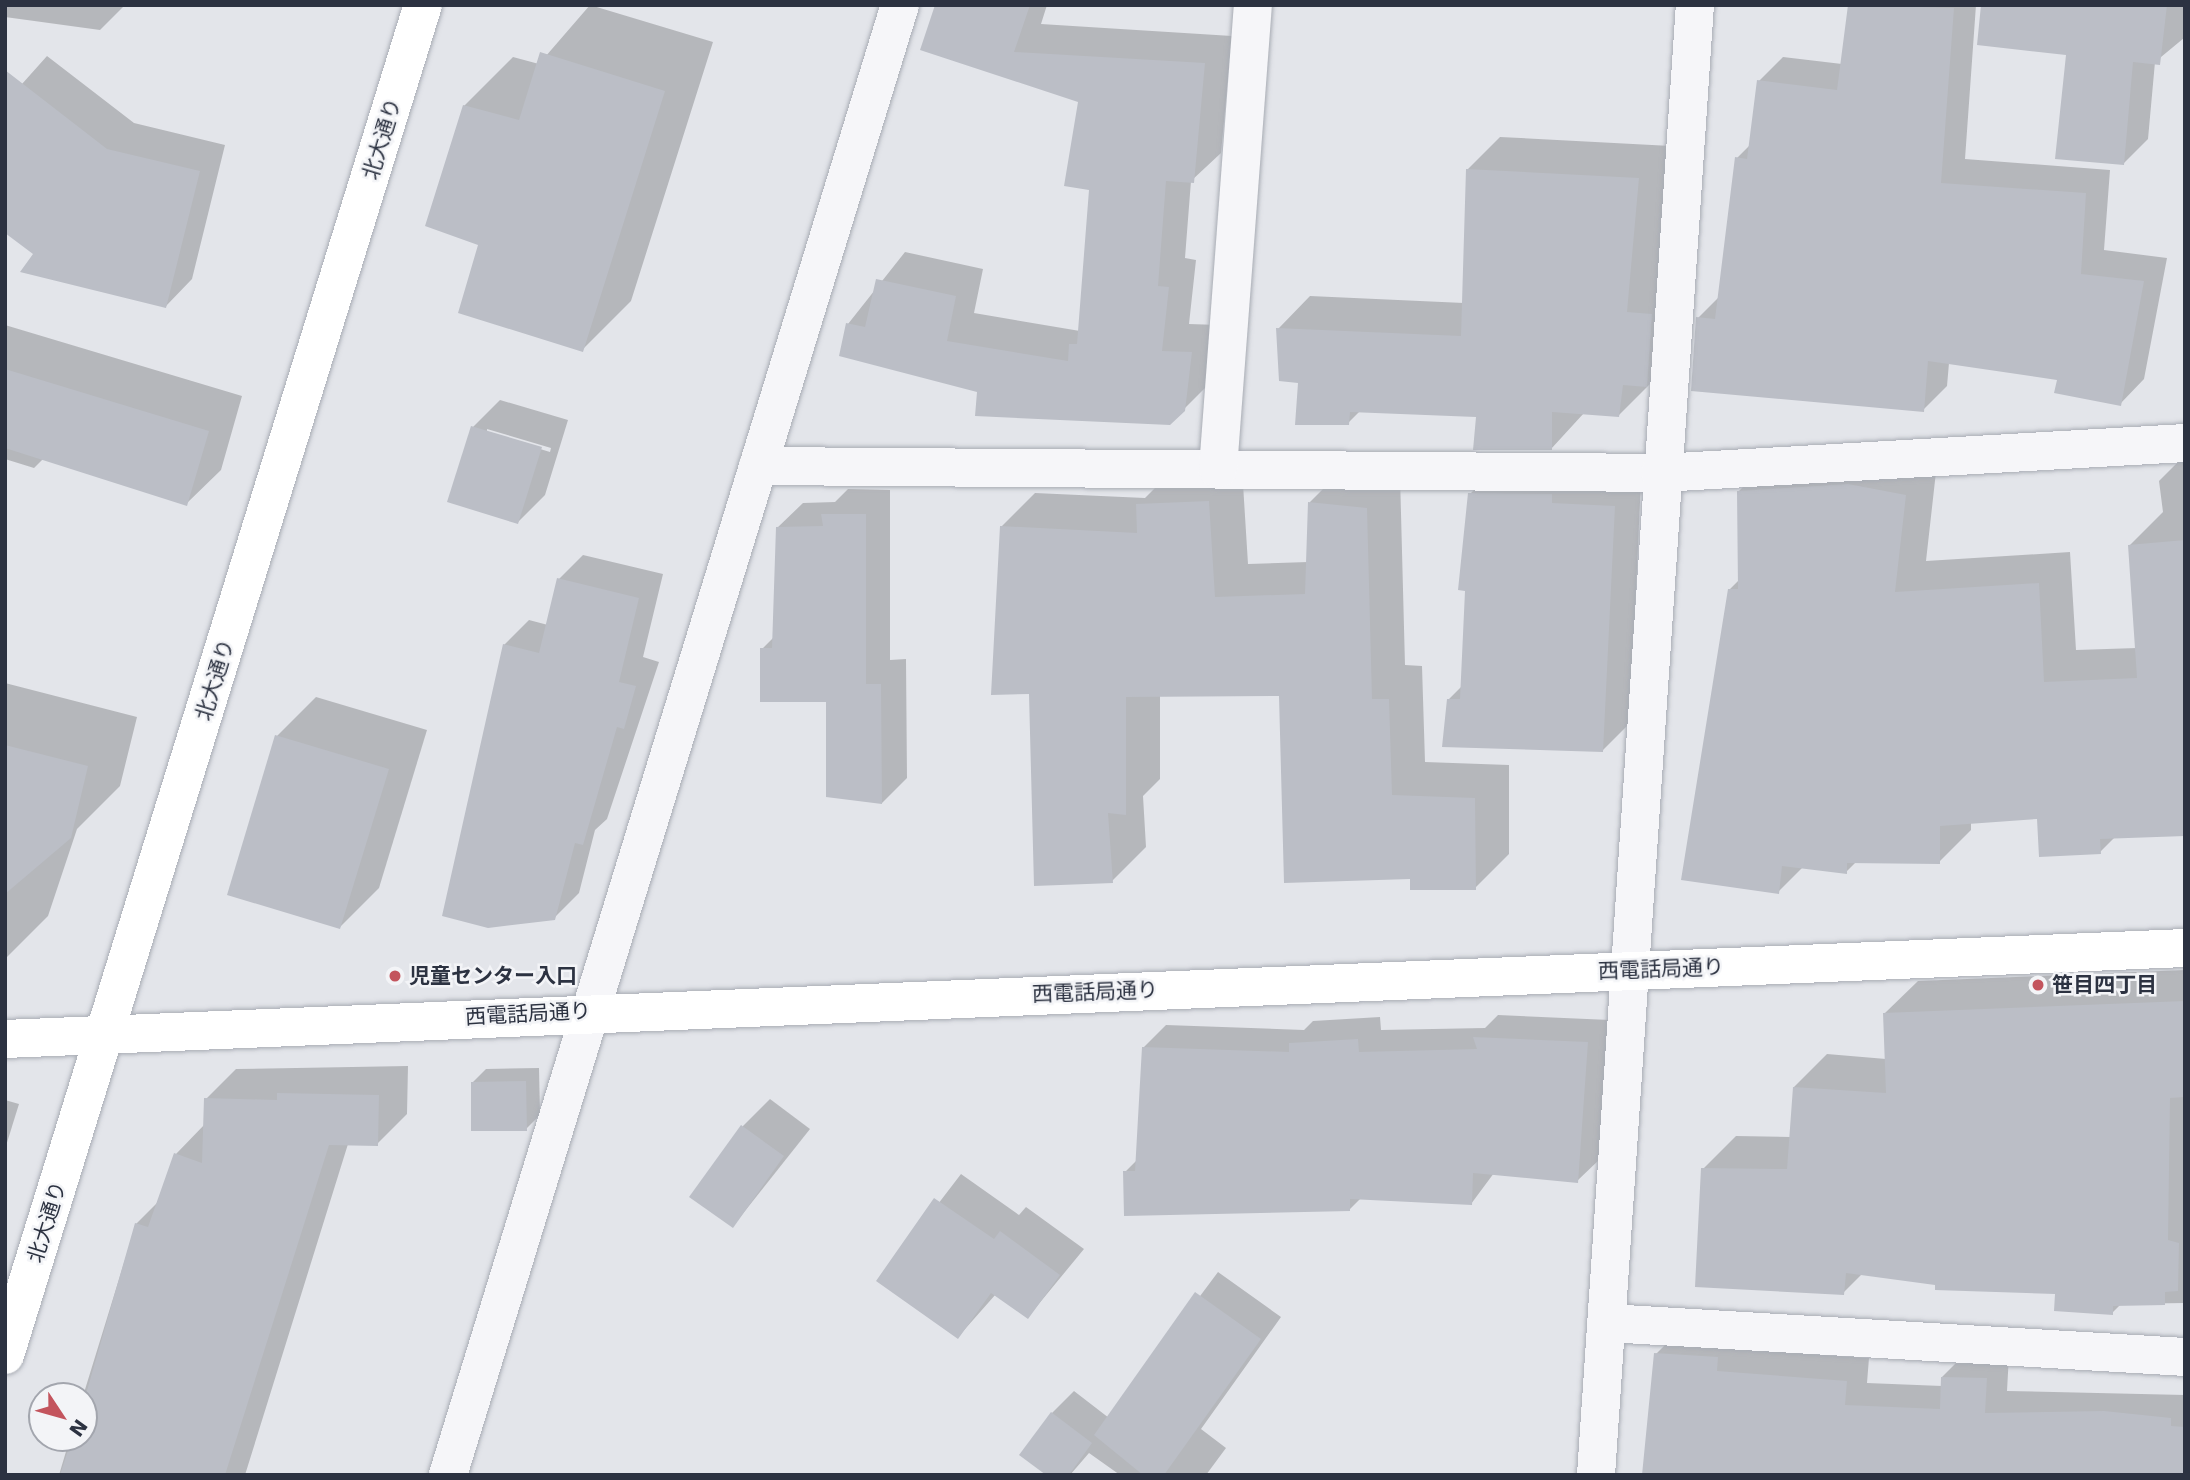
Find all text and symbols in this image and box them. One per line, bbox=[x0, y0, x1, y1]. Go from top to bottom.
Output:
street label: 北大通り bbox=[358, 95, 406, 183]
street label: 北大通り bbox=[191, 636, 239, 724]
street label: 西電話局通り bbox=[1598, 954, 1724, 984]
place label: 児童センター入口 bbox=[409, 963, 577, 989]
marker: 児童センター入口 bbox=[387, 968, 403, 984]
place label: 笹目四丁目 bbox=[2052, 972, 2157, 998]
street label: 西電話局通り bbox=[1032, 977, 1158, 1007]
marker: 笹目四丁目 bbox=[2030, 977, 2046, 993]
street label: 西電話局通り bbox=[464, 998, 592, 1030]
street label: 北大通り bbox=[23, 1178, 71, 1266]
north arrow bbox=[28, 1382, 98, 1452]
text: N bbox=[65, 1415, 92, 1441]

